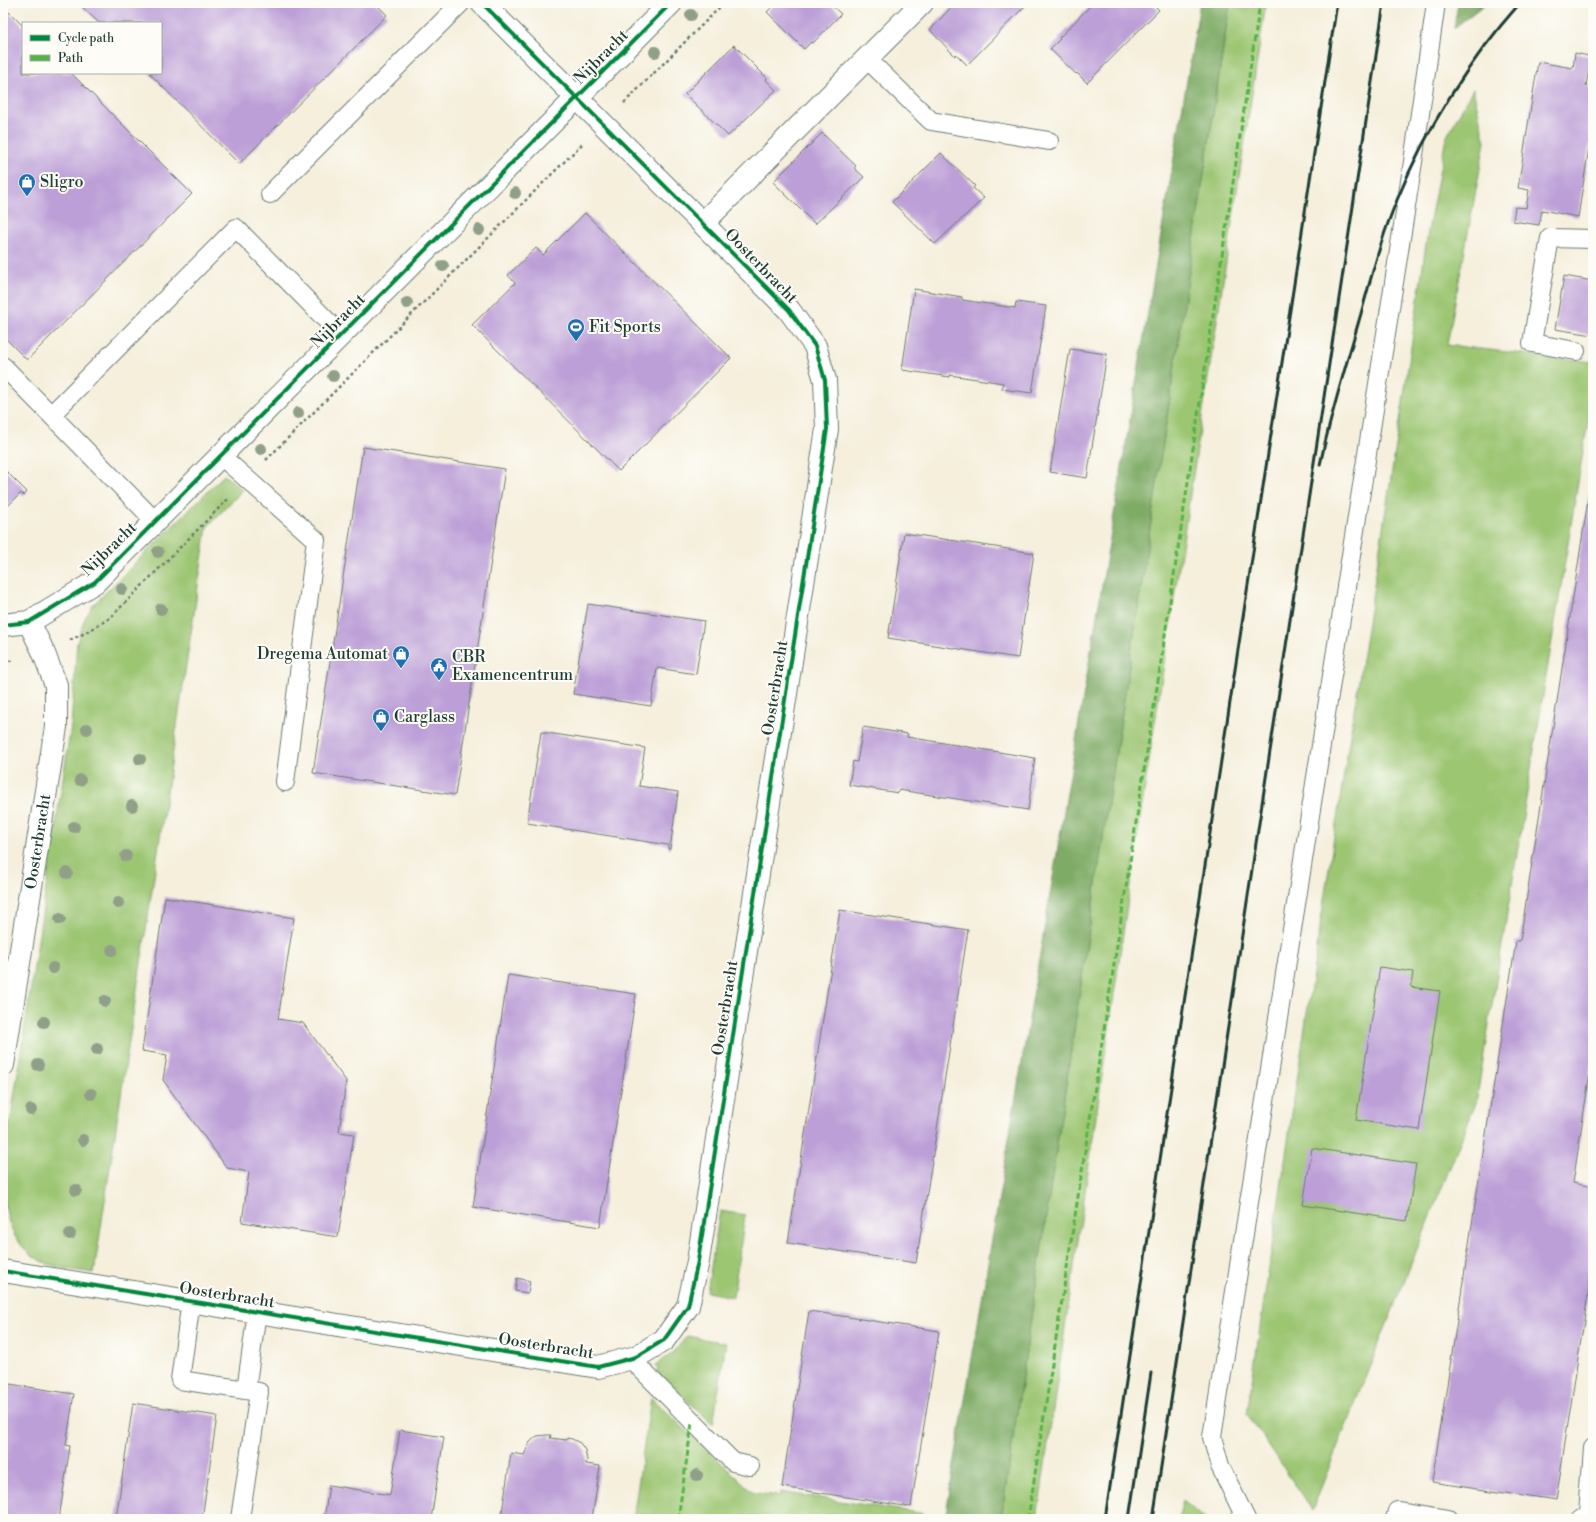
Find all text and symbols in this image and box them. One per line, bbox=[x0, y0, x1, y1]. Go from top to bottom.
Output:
legend bbox=[22, 22, 162, 74]
street label: Nijbracht bbox=[569, 25, 633, 89]
text: Cycle path bbox=[58, 31, 114, 46]
text: Path bbox=[58, 51, 83, 66]
shop icon: Sligro bbox=[17, 172, 37, 197]
place label: Sligro bbox=[40, 172, 84, 192]
street label: Oosterbracht bbox=[720, 224, 802, 308]
street label: Nijbracht bbox=[306, 289, 370, 353]
sports icon: Fit Sports bbox=[566, 317, 586, 342]
place label: Fit Sports bbox=[589, 317, 661, 337]
street label: Nijbracht bbox=[77, 517, 141, 580]
street label: Oosterbracht bbox=[758, 639, 792, 737]
place label: Dregema Automat bbox=[257, 644, 388, 664]
shop icon: Dregema Automat bbox=[391, 644, 411, 669]
place label: CBR Examencentrum bbox=[452, 647, 573, 685]
public building icon: CBR Examencentrum bbox=[429, 656, 449, 681]
shop icon: Carglass bbox=[371, 707, 391, 732]
place label: Carglass bbox=[394, 707, 455, 727]
street label: Oosterbracht bbox=[21, 792, 55, 891]
street label: Oosterbracht bbox=[708, 959, 742, 1057]
street label: Oosterbracht bbox=[178, 1278, 276, 1312]
street label: Oosterbracht bbox=[497, 1329, 595, 1363]

